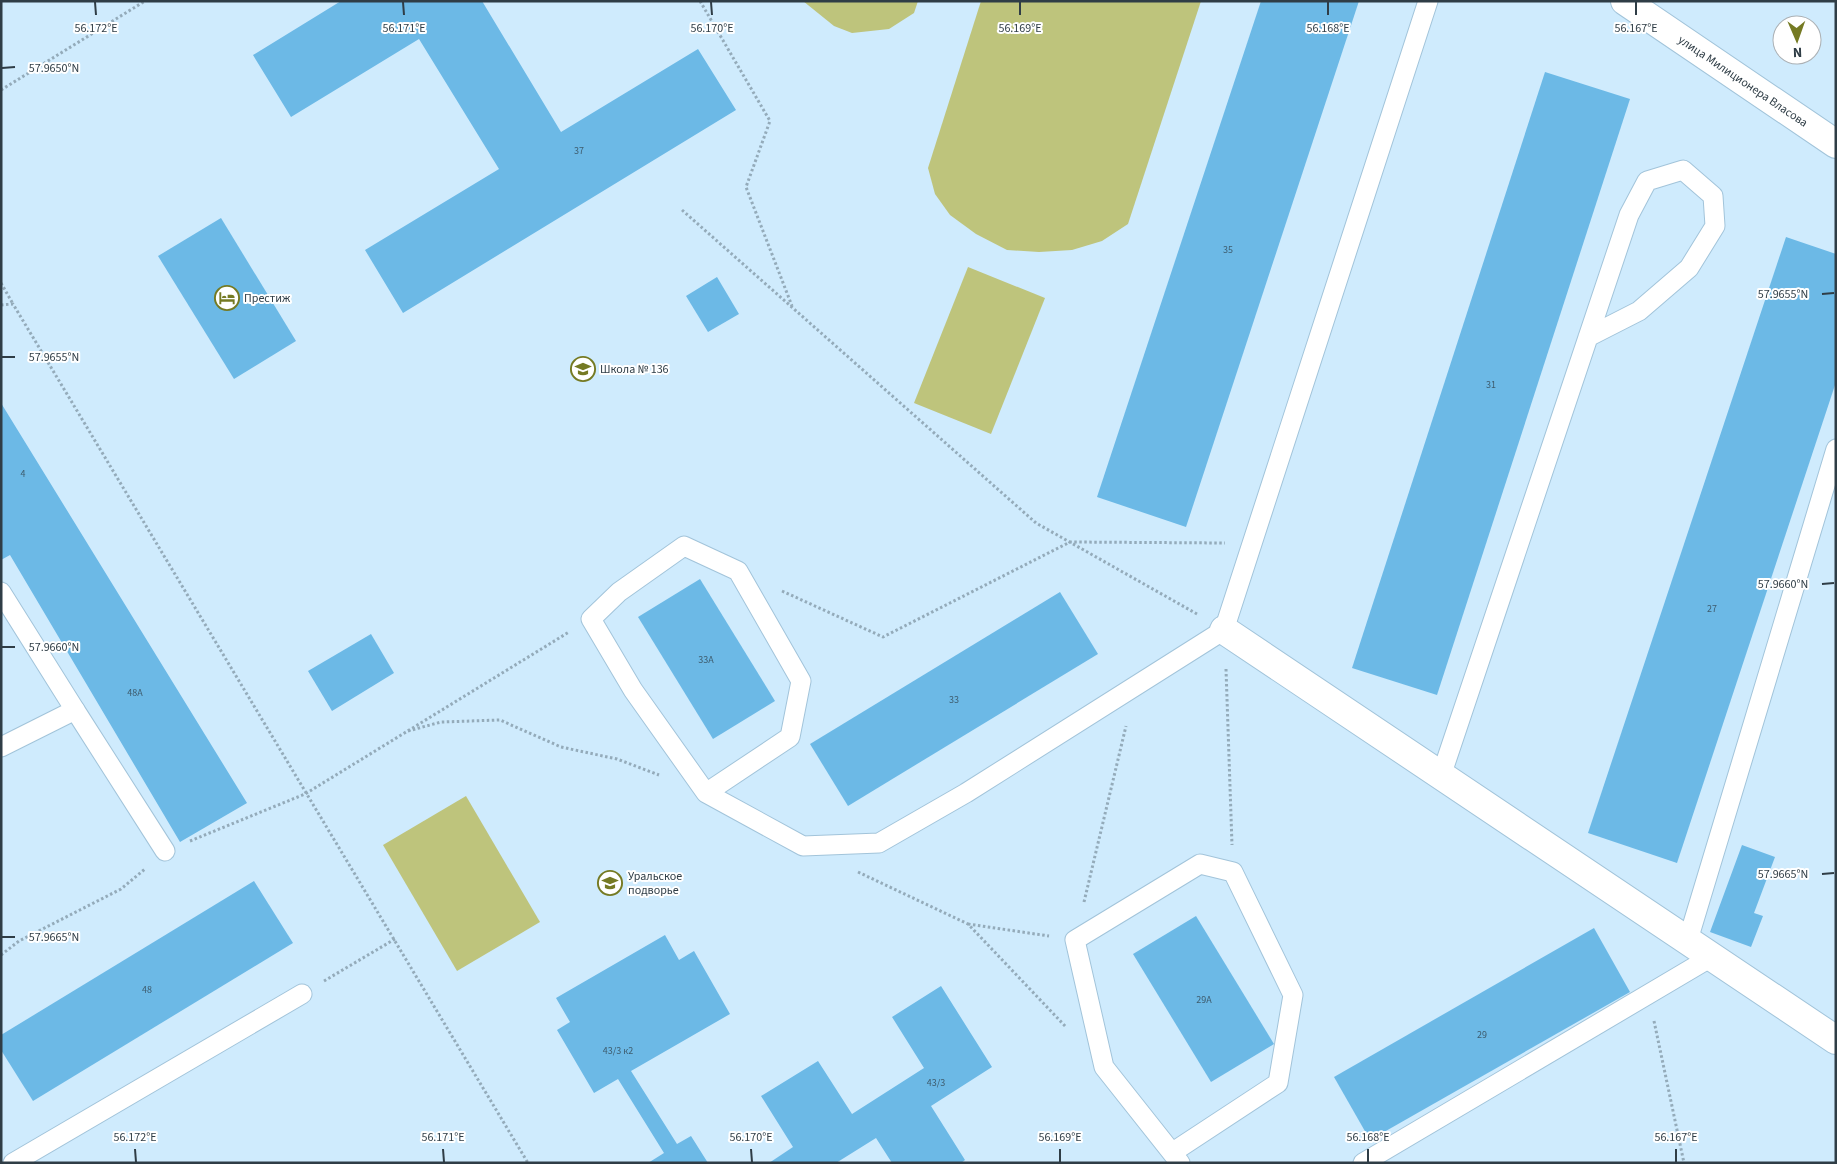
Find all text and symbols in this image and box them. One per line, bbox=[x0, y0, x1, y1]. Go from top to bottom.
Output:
north arrow bbox=[1772, 15, 1822, 65]
text: 56.172°E bbox=[74, 20, 118, 37]
text: 56.171°E bbox=[382, 20, 426, 37]
text: 56.170°E bbox=[690, 20, 734, 37]
text: 56.169°E bbox=[998, 20, 1042, 37]
text: 56.168°E bbox=[1306, 20, 1350, 37]
text: 56.167°E bbox=[1614, 20, 1658, 37]
street label: улица Милиционера Власова bbox=[1674, 31, 1811, 131]
text: N bbox=[1792, 42, 1802, 62]
text: 57.9650°N bbox=[29, 60, 79, 77]
house number: 37 bbox=[574, 144, 584, 158]
house number: 35 bbox=[1223, 243, 1233, 257]
hotel icon: Престиж bbox=[214, 285, 240, 311]
text: 57.9655°N bbox=[1758, 286, 1808, 303]
place label: Престиж bbox=[244, 290, 291, 307]
text: 57.9655°N bbox=[29, 349, 79, 366]
school or university icon: Школа № 136 bbox=[570, 356, 596, 382]
place label: Школа № 136 bbox=[600, 361, 669, 378]
house number: 31 bbox=[1486, 378, 1496, 392]
house number: 4 bbox=[21, 467, 26, 481]
text: 57.9660°N bbox=[1758, 576, 1808, 593]
house number: 27 bbox=[1707, 602, 1717, 616]
text: 57.9660°N bbox=[29, 639, 79, 656]
house number: 33А bbox=[698, 653, 714, 667]
house number: 48А bbox=[127, 686, 143, 700]
house number: 33 bbox=[949, 693, 959, 707]
text: 57.9665°N bbox=[1758, 866, 1808, 883]
place label: Уральское подворье bbox=[628, 868, 682, 899]
school or university icon: Уральское подворье bbox=[597, 870, 623, 896]
text: 57.9665°N bbox=[29, 929, 79, 946]
house number: 48 bbox=[142, 983, 152, 997]
house number: 29А bbox=[1196, 993, 1212, 1007]
house number: 29 bbox=[1477, 1028, 1487, 1042]
house number: 43/3 к2 bbox=[603, 1044, 633, 1058]
house number: 43/3 bbox=[927, 1076, 945, 1090]
text: 56.172°E bbox=[113, 1129, 157, 1146]
text: 56.171°E bbox=[421, 1129, 465, 1146]
text: 56.170°E bbox=[729, 1129, 773, 1146]
text: 56.169°E bbox=[1038, 1129, 1082, 1146]
text: 56.168°E bbox=[1346, 1129, 1390, 1146]
text: 56.167°E bbox=[1654, 1129, 1698, 1146]

